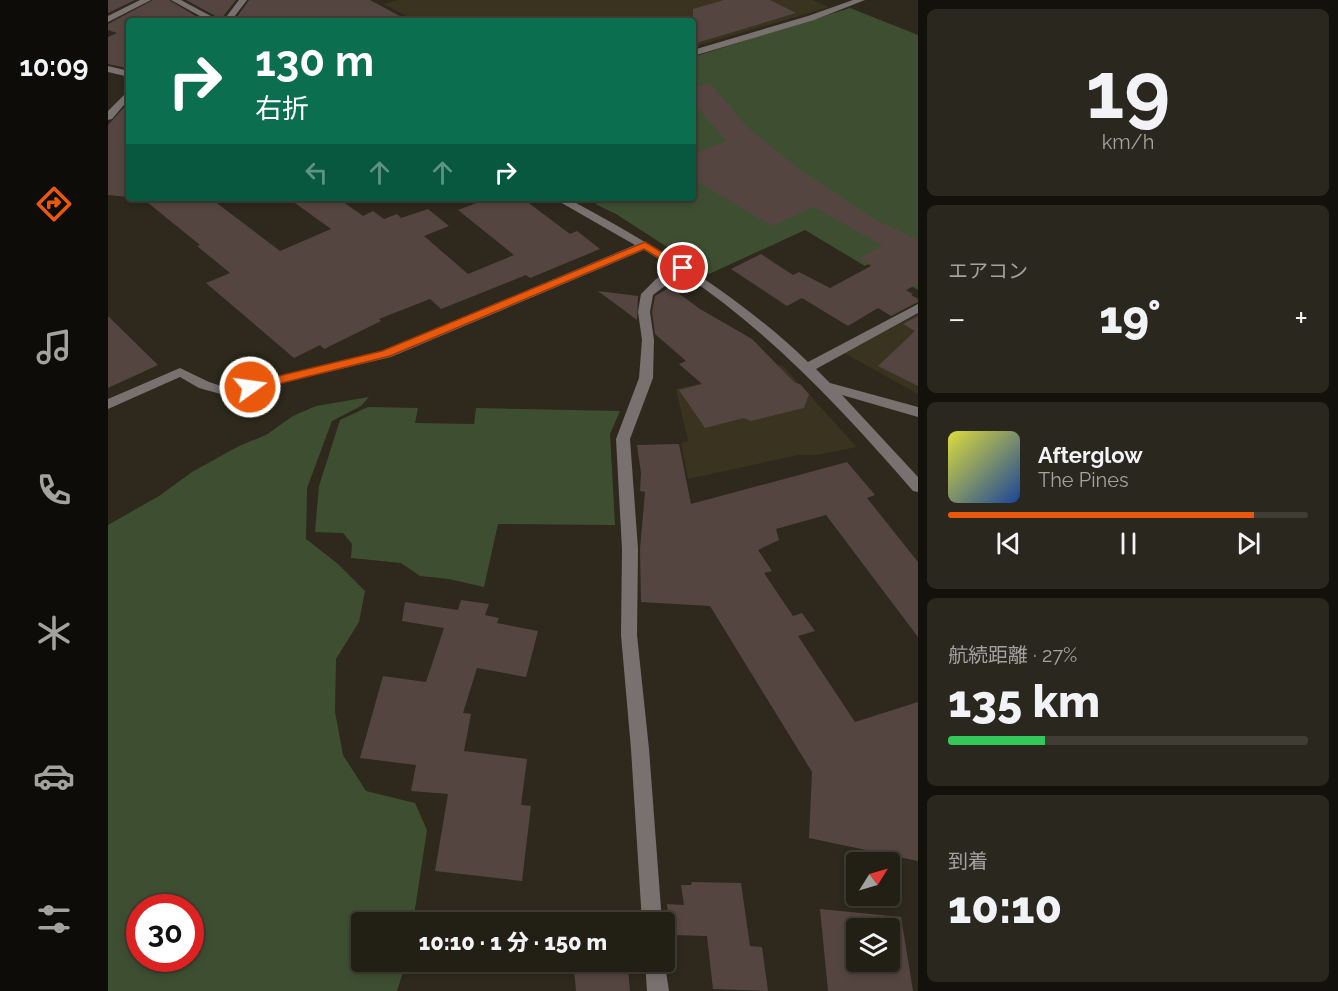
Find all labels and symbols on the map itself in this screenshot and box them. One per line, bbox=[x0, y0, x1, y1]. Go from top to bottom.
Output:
pin bbox=[657, 242, 708, 293]
position arrow bbox=[218, 355, 282, 419]
north arrow bbox=[846, 852, 900, 906]
speed limit sign: 30 bbox=[126, 894, 204, 972]

